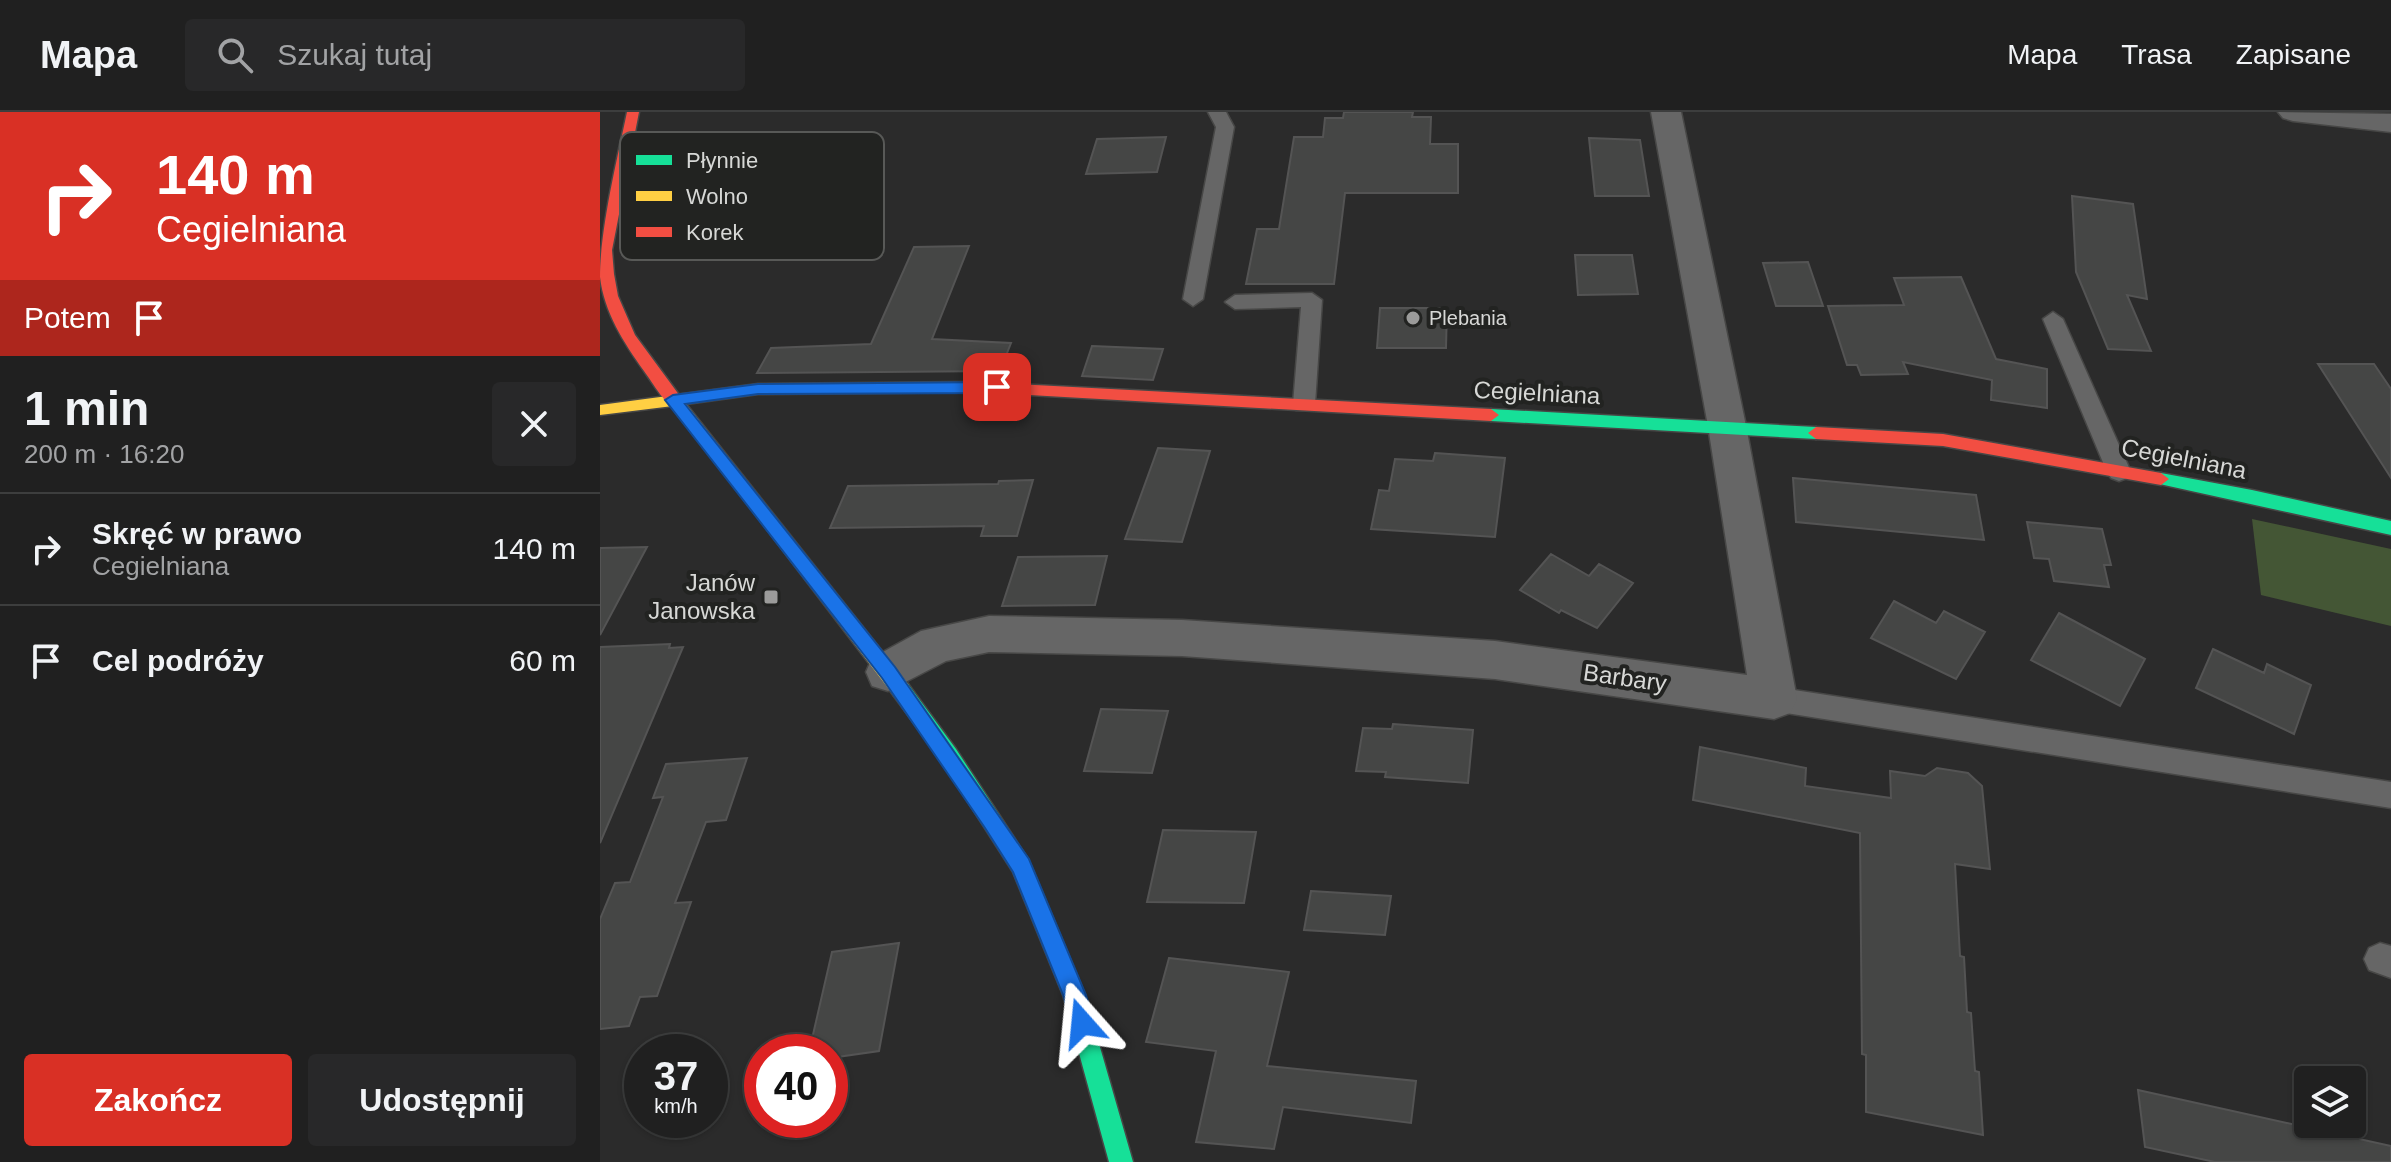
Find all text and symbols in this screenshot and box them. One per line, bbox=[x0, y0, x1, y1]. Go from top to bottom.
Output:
search box bbox=[185, 19, 745, 91]
icon: search bbox=[213, 33, 257, 77]
text: Mapa bbox=[40, 34, 137, 76]
text: Szukaj tutaj bbox=[277, 38, 432, 71]
text: Mapa bbox=[2007, 39, 2077, 70]
text: Trasa bbox=[2121, 39, 2192, 70]
text: Zapisane bbox=[2236, 39, 2351, 70]
legend bbox=[620, 132, 884, 260]
text: 140 m bbox=[156, 143, 315, 206]
icon: right bbox=[24, 144, 128, 248]
text: Płynnie bbox=[686, 148, 758, 173]
text: Wolno bbox=[686, 184, 748, 209]
text: Cegielniana bbox=[156, 209, 346, 250]
text: Korek bbox=[686, 220, 744, 245]
icon: arrive bbox=[127, 296, 171, 340]
text: Potem bbox=[24, 301, 111, 334]
place label: Plebania bbox=[1429, 307, 1508, 329]
marker: Plebania bbox=[1404, 309, 1422, 327]
pin bbox=[963, 353, 1031, 421]
icon: arrive bbox=[975, 365, 1019, 409]
street label: Cegielniana bbox=[1473, 376, 1602, 409]
text: 1 min bbox=[24, 382, 149, 435]
button: close bbox=[492, 382, 576, 466]
street label: Cegielniana bbox=[2119, 433, 2250, 484]
text: 200 m · 16:20 bbox=[24, 439, 184, 469]
text: Skręć w prawo bbox=[92, 517, 302, 550]
icon: right bbox=[24, 527, 68, 571]
text: 140 m bbox=[493, 532, 576, 565]
text: Cegielniana bbox=[92, 551, 229, 581]
place label: Janów Janowska bbox=[648, 569, 756, 624]
marker: Janów Janowska bbox=[762, 588, 780, 606]
icon: arrive bbox=[24, 639, 68, 683]
text: Cel podróży bbox=[92, 644, 264, 677]
text: 60 m bbox=[509, 644, 576, 677]
street label: Barbary bbox=[1582, 658, 1669, 697]
position arrow bbox=[1040, 981, 1124, 1065]
speed limit sign: 40 bbox=[744, 1034, 848, 1138]
button: Zakończ bbox=[24, 1054, 292, 1146]
button: Udostępnij bbox=[308, 1054, 576, 1146]
text: 37 bbox=[654, 1054, 698, 1098]
map controls bbox=[2294, 1066, 2366, 1138]
button: layers bbox=[2294, 1066, 2366, 1138]
text: km/h bbox=[654, 1095, 698, 1117]

